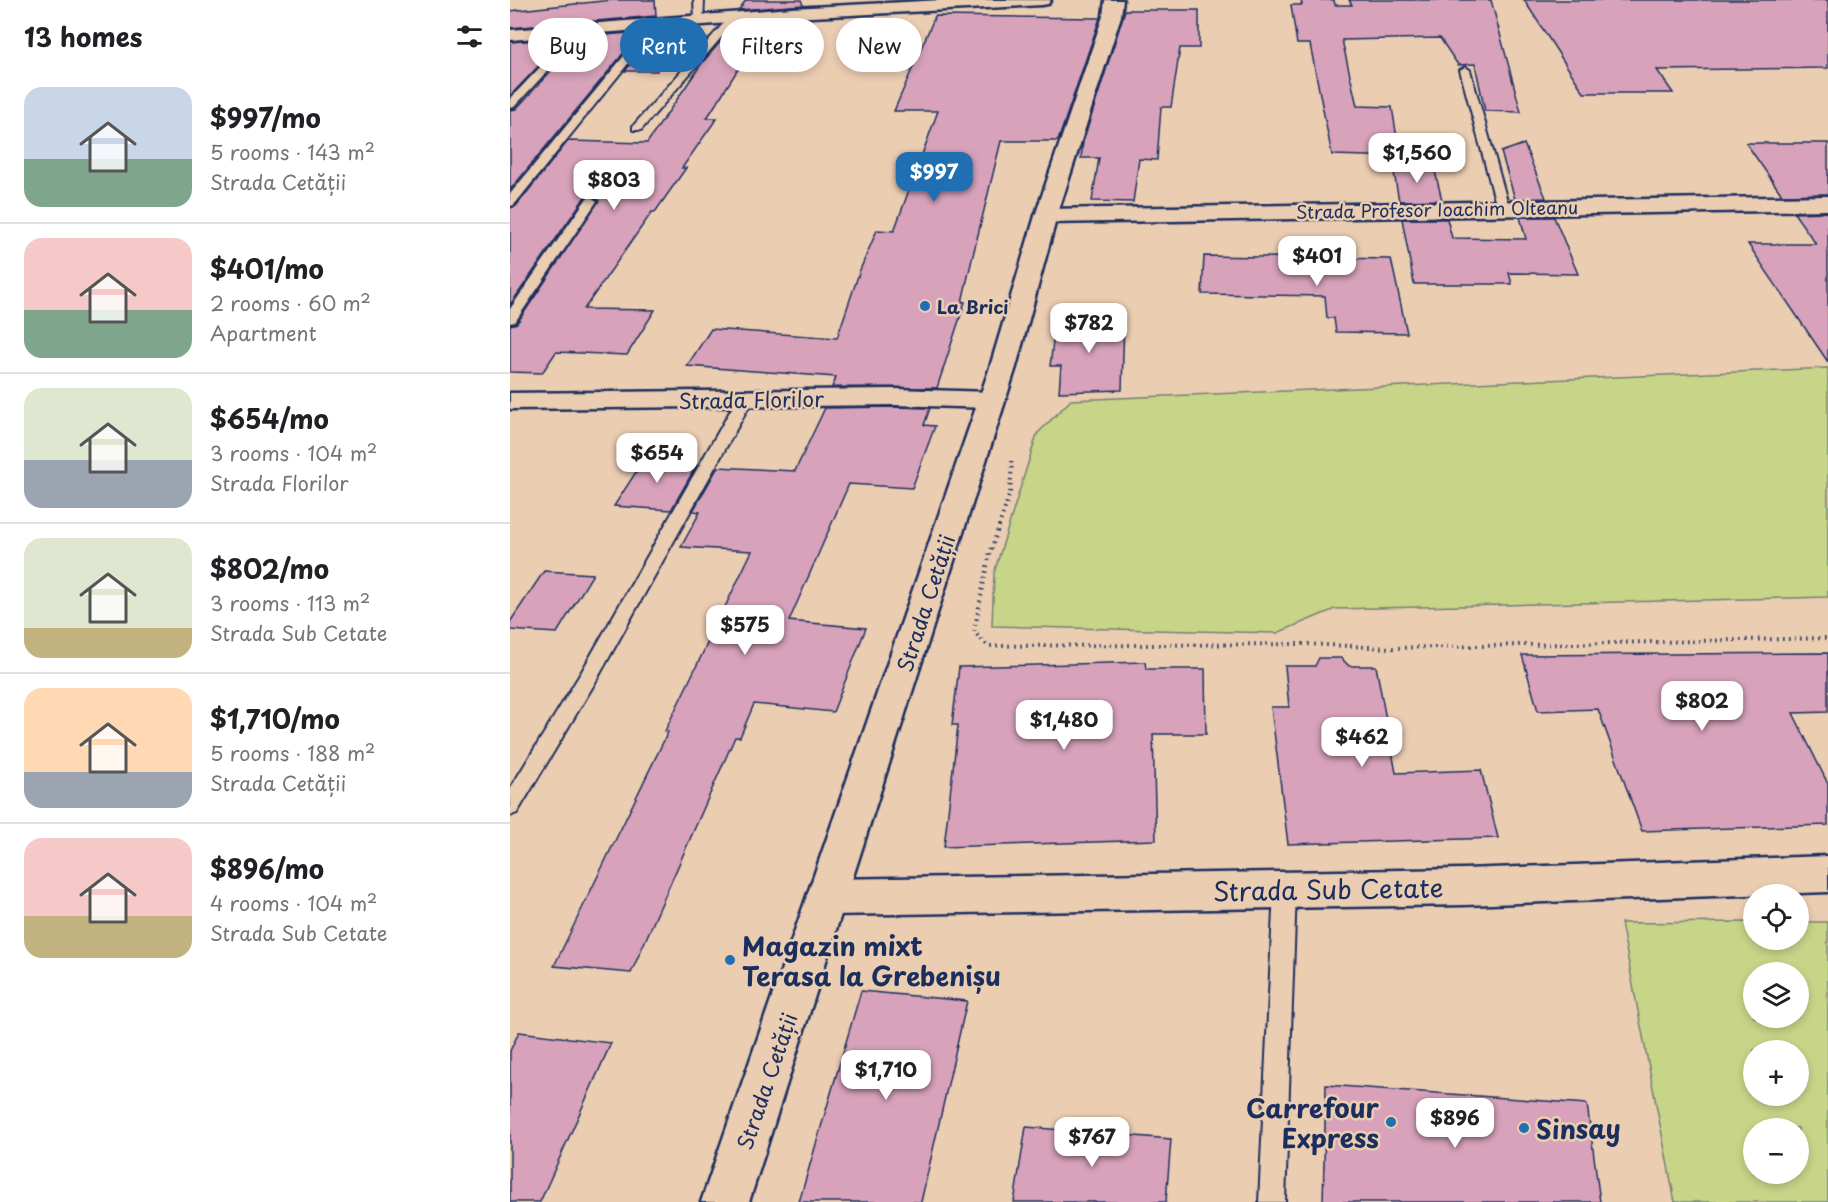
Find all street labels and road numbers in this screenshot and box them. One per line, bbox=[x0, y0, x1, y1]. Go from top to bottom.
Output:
street label: Strada Profesor Ioachim Olteanu bbox=[1296, 193, 1578, 225]
street label: Strada Florilor bbox=[678, 382, 824, 416]
street label: Strada Cetății bbox=[888, 530, 962, 676]
street label: Strada Sub Cetate bbox=[1212, 867, 1444, 911]
street label: Strada Cetății bbox=[728, 1008, 804, 1154]

